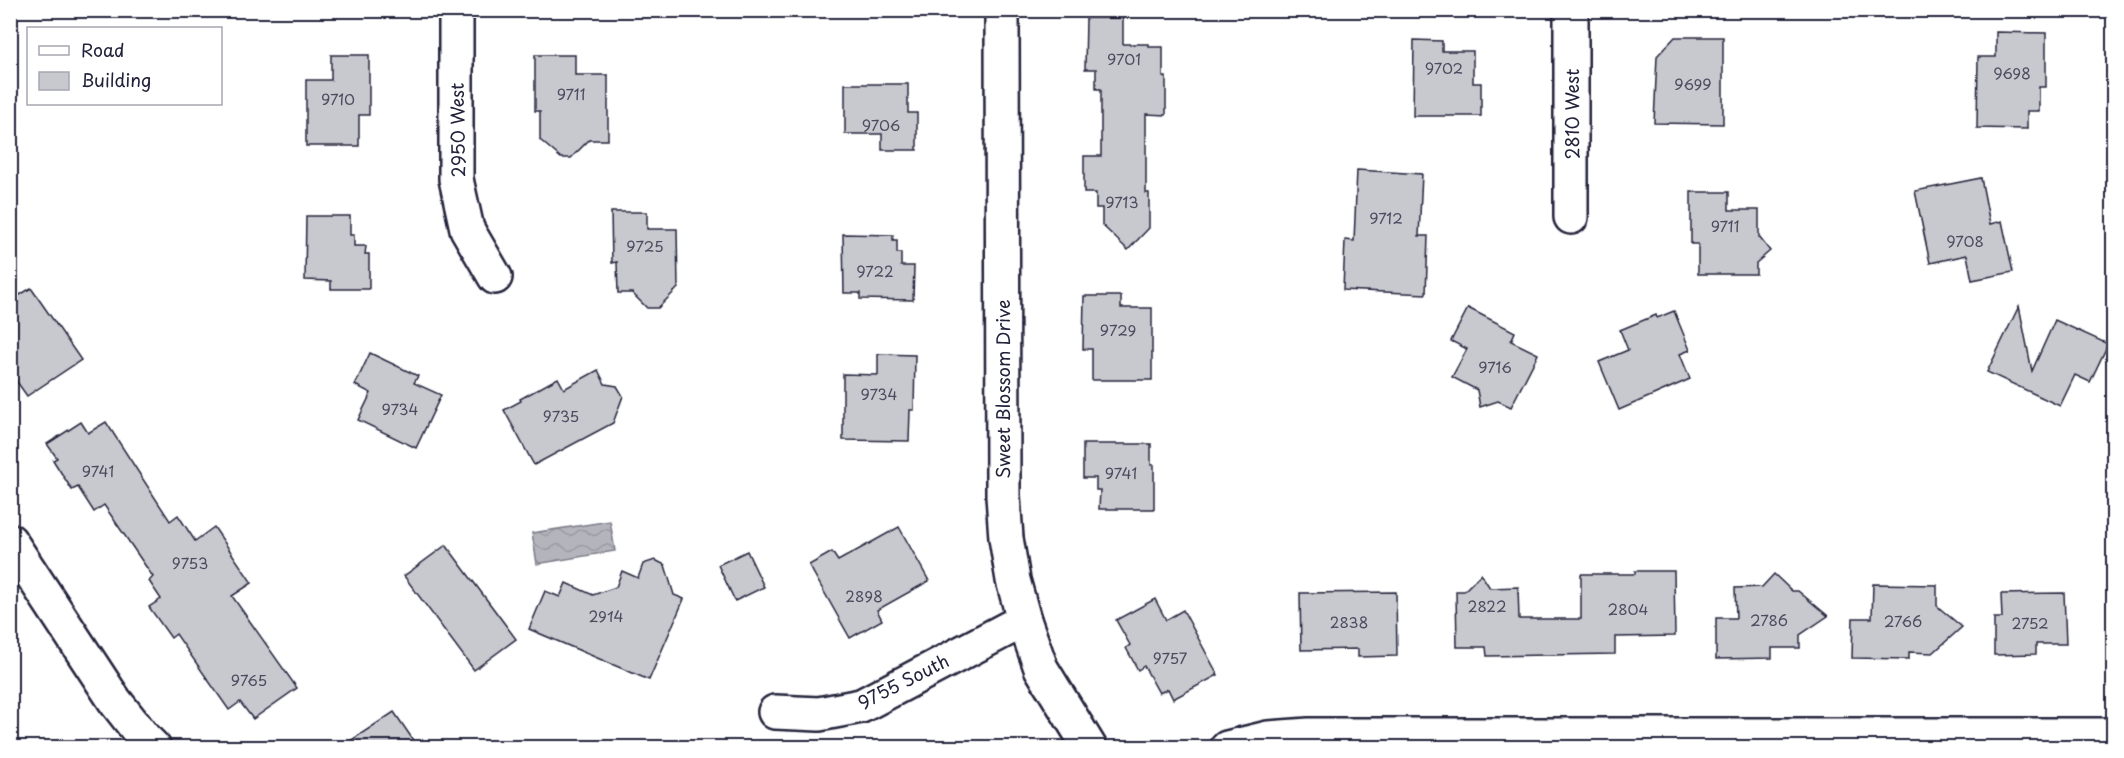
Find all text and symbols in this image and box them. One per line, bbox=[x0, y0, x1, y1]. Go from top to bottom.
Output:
legend bbox=[27, 27, 222, 105]
text: Road bbox=[81, 36, 125, 63]
house number: 9701 bbox=[1107, 47, 1141, 70]
house number: 9702 bbox=[1425, 56, 1463, 79]
house number: 9698 bbox=[1993, 61, 2031, 84]
text: Building bbox=[81, 66, 151, 93]
street label: 2810 West bbox=[1558, 69, 1585, 159]
house number: 9699 bbox=[1674, 72, 1712, 95]
street label: 2950 West bbox=[443, 82, 471, 178]
house number: 9711 bbox=[557, 82, 585, 105]
house number: 9710 bbox=[321, 87, 355, 110]
house number: 9706 bbox=[862, 113, 900, 136]
house number: 9713 bbox=[1105, 190, 1139, 213]
house number: 9712 bbox=[1369, 206, 1403, 229]
house number: 9711 bbox=[1711, 214, 1739, 237]
house number: 9708 bbox=[1946, 229, 1984, 252]
house number: 9725 bbox=[626, 234, 664, 257]
house number: 9722 bbox=[856, 259, 894, 282]
street label: Sweet Blossom Drive bbox=[989, 299, 1016, 479]
house number: 9729 bbox=[1100, 318, 1136, 341]
house number: 9716 bbox=[1478, 355, 1512, 378]
house number: 9734 bbox=[861, 382, 898, 405]
house number: 9734 bbox=[382, 397, 419, 420]
house number: 9735 bbox=[543, 404, 579, 427]
house number: 9741 bbox=[82, 459, 114, 482]
house number: 9741 bbox=[1105, 461, 1137, 484]
house number: 9753 bbox=[172, 551, 208, 574]
house number: 2898 bbox=[845, 584, 883, 607]
house number: 2822 bbox=[1467, 594, 1507, 617]
house number: 2804 bbox=[1608, 597, 1649, 620]
house number: 2914 bbox=[588, 604, 624, 627]
house number: 2786 bbox=[1750, 608, 1788, 631]
house number: 2766 bbox=[1884, 609, 1922, 632]
house number: 2838 bbox=[1330, 610, 1368, 633]
house number: 2752 bbox=[2011, 611, 2049, 634]
house number: 9757 bbox=[1153, 646, 1188, 669]
street label: 9755 South bbox=[853, 647, 953, 715]
house number: 9765 bbox=[231, 668, 267, 691]

